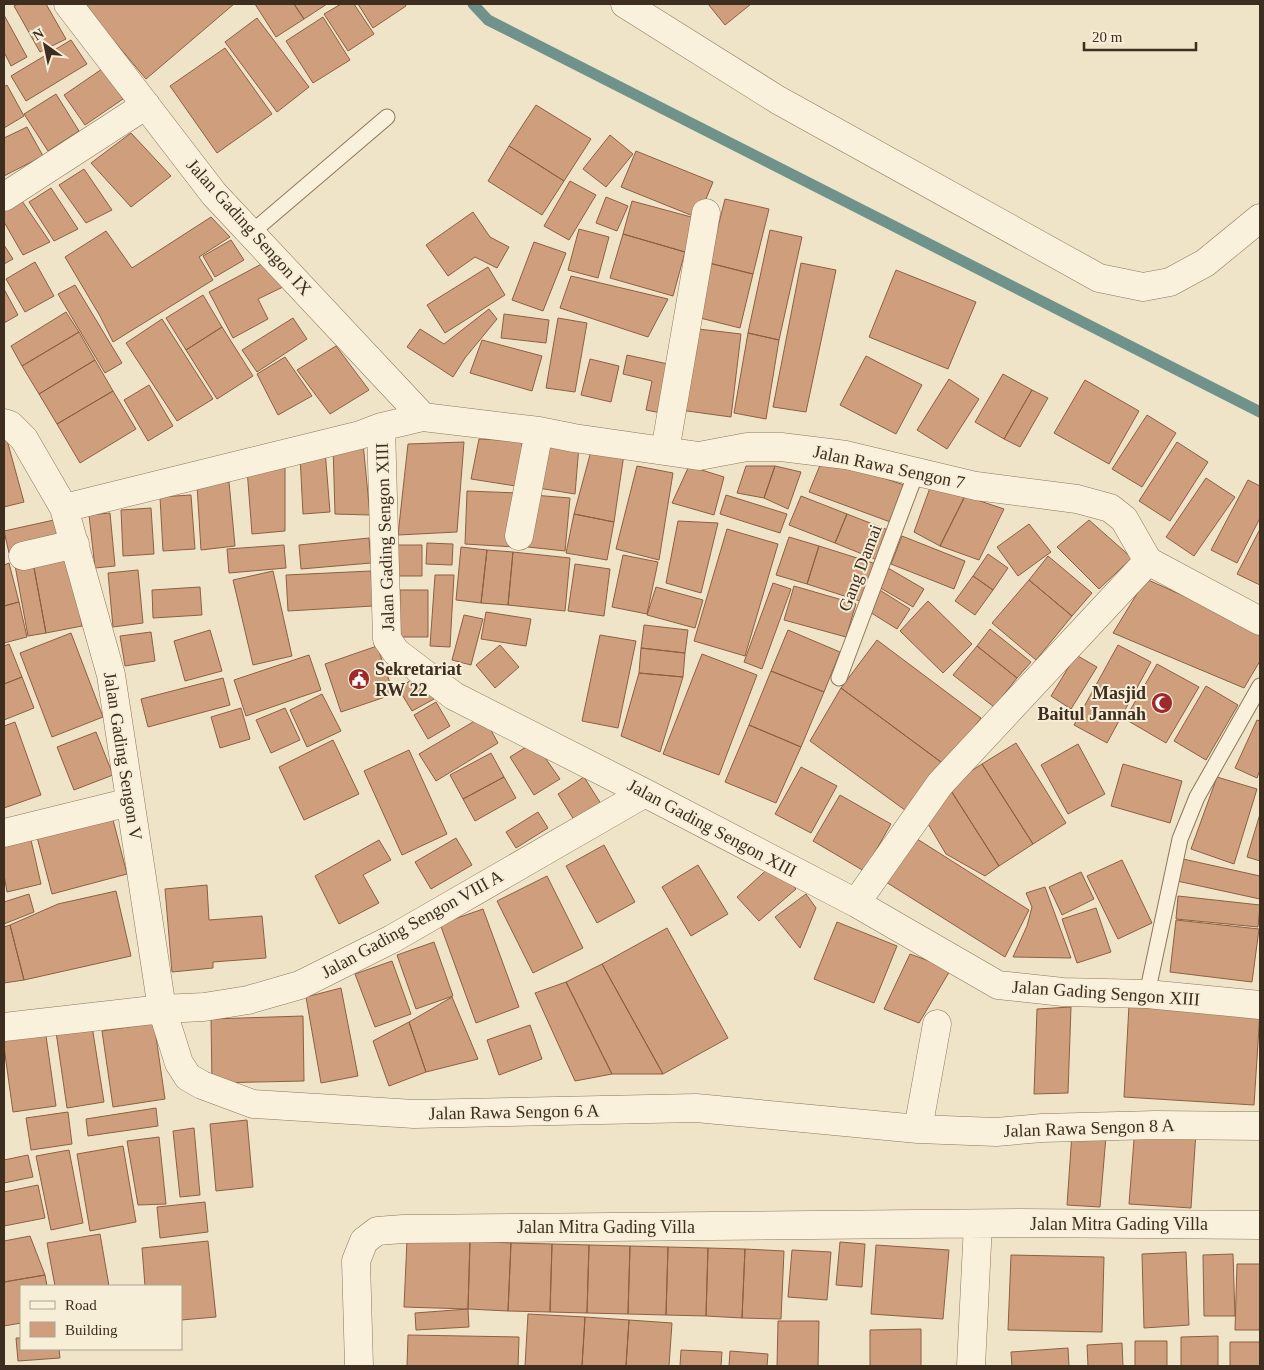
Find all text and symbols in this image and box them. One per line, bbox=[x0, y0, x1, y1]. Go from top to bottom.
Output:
north arrow bbox=[20, 20, 70, 70]
scale bar bbox=[1084, 20, 1196, 52]
text: N bbox=[30, 25, 47, 44]
text: 20 m bbox=[1092, 29, 1123, 45]
street label: Jalan Gading Sengon IX bbox=[183, 155, 315, 299]
street label: Jalan Rawa Sengon 7 bbox=[811, 441, 967, 493]
street label: Jalan Gading Sengon XIII bbox=[372, 442, 398, 632]
street label: Gang Damai bbox=[834, 522, 886, 614]
place label: Sekretariat RW 22 bbox=[375, 659, 462, 700]
public building icon: Sekretariat RW 22 bbox=[347, 667, 371, 691]
street label: Jalan Gading Sengon V bbox=[100, 670, 146, 842]
place label: Masjid Baitul Jannah bbox=[1037, 683, 1146, 724]
mosque icon: Masjid Baitul Jannah bbox=[1150, 691, 1174, 715]
street label: Jalan Gading Sengon XIII bbox=[624, 775, 800, 881]
street label: Jalan Gading Sengon VIII A bbox=[318, 866, 506, 982]
street label: Jalan Gading Sengon XIII bbox=[1011, 976, 1201, 1010]
street label: Jalan Rawa Sengon 6 A bbox=[428, 1101, 600, 1123]
street label: Jalan Rawa Sengon 8 A bbox=[1003, 1115, 1175, 1141]
street label: Jalan Mitra Gading Villa bbox=[1030, 1214, 1208, 1234]
street label: Jalan Mitra Gading Villa bbox=[517, 1217, 695, 1237]
legend bbox=[20, 1285, 182, 1350]
text: Road bbox=[65, 1297, 97, 1313]
text: Building bbox=[65, 1322, 118, 1338]

